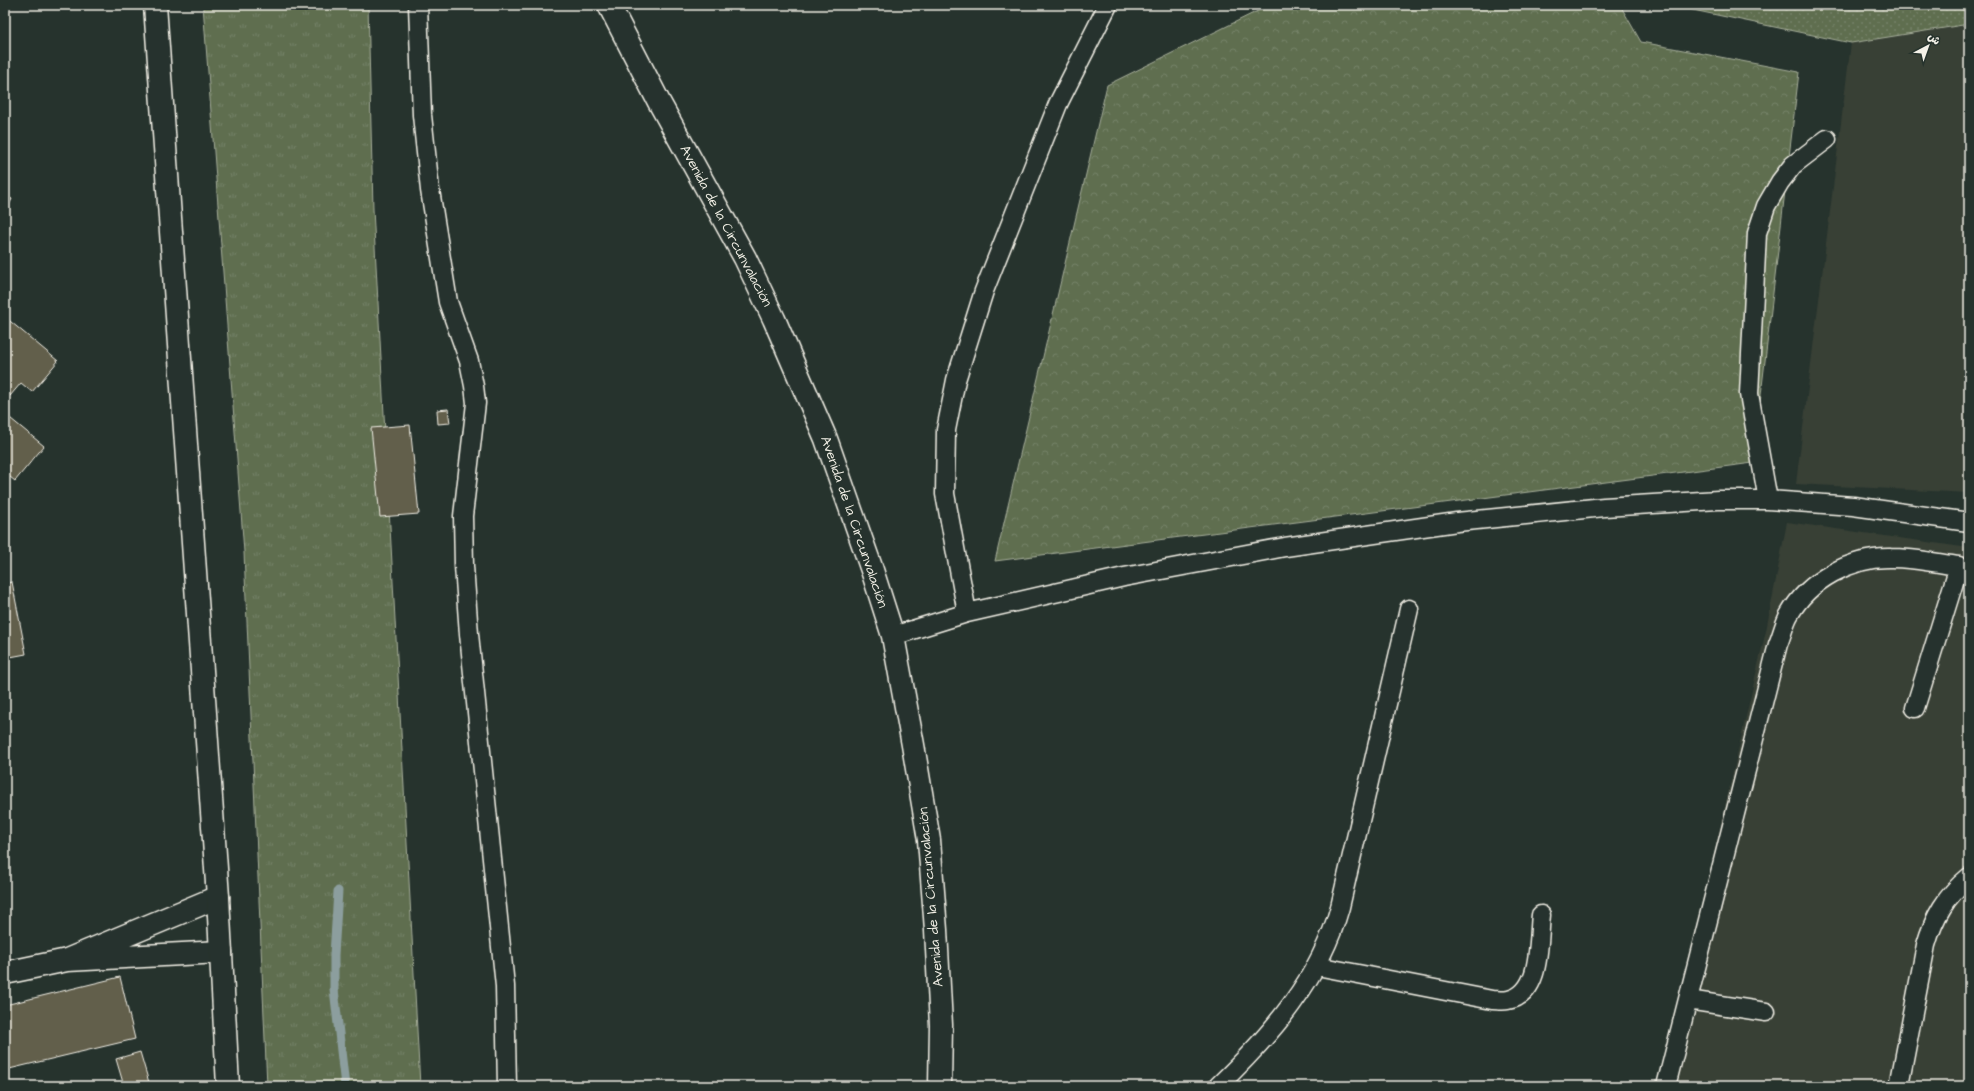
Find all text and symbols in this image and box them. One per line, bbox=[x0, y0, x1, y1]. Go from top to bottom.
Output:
north arrow bbox=[1908, 26, 1948, 66]
text: ش bbox=[1925, 29, 1944, 48]
street label: Avenida de la Circunvalación bbox=[675, 142, 777, 310]
street label: Avenida de la Circunvalación bbox=[815, 433, 893, 611]
street label: Avenida de la Circunvalación bbox=[913, 806, 949, 988]

